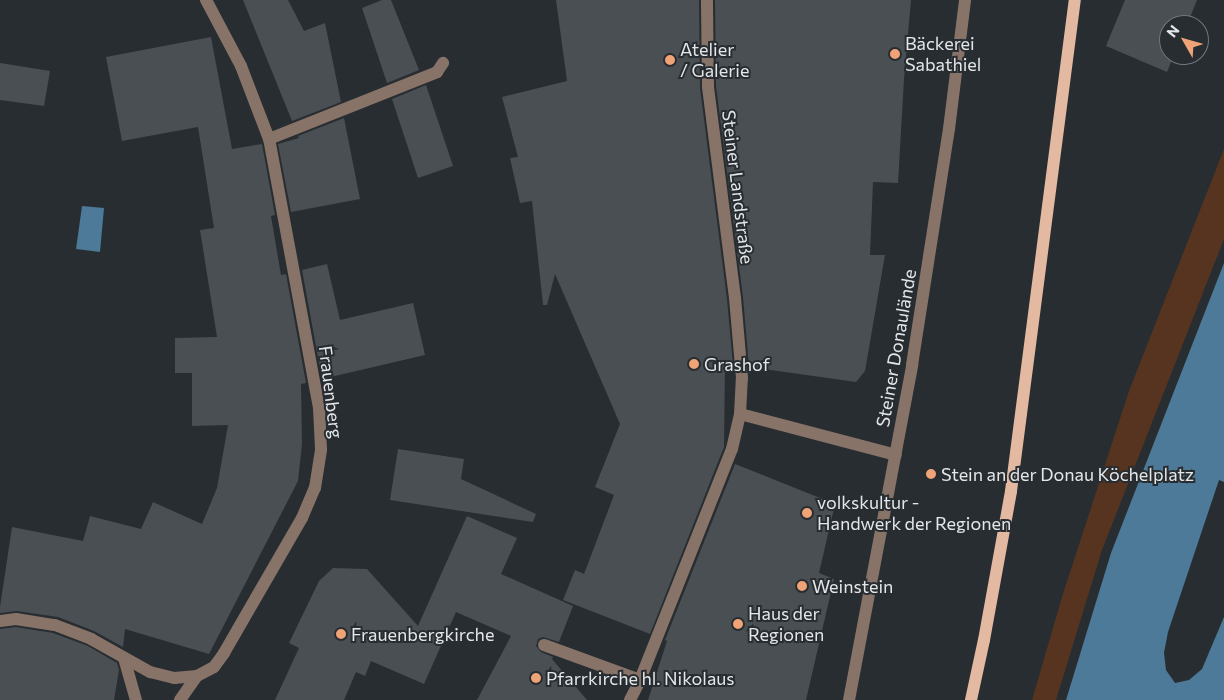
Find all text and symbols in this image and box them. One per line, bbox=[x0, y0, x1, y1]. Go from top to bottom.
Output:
north arrow bbox=[1159, 15, 1209, 65]
text: N bbox=[1163, 22, 1183, 40]
place label: Bäckerei Sabathiel bbox=[905, 33, 981, 76]
place label: Atelier / Galerie bbox=[680, 39, 749, 82]
marker: Bäckerei Sabathiel bbox=[889, 48, 901, 60]
marker: Atelier / Galerie bbox=[664, 54, 676, 66]
street label: Steiner Landstraße bbox=[718, 109, 758, 265]
street label: Steiner Donaulände bbox=[871, 267, 921, 429]
street label: Frauenberg bbox=[315, 344, 347, 440]
place label: Grashof bbox=[704, 353, 770, 375]
marker: Grashof bbox=[688, 358, 700, 370]
place label: Stein an der Donau Köchelplatz bbox=[941, 463, 1194, 485]
marker: Stein an der Donau Köchelplatz bbox=[925, 468, 937, 480]
place label: volkskultur - Handwerk der Regionen bbox=[817, 492, 1011, 534]
marker: volkskultur - Handwerk der Regionen bbox=[801, 507, 813, 519]
place label: Weinstein bbox=[812, 575, 893, 597]
marker: Weinstein bbox=[796, 580, 808, 592]
place label: Haus der Regionen bbox=[748, 603, 824, 646]
marker: Haus der Regionen bbox=[732, 618, 744, 630]
place label: Frauenbergkirche bbox=[351, 623, 494, 645]
marker: Frauenbergkirche bbox=[335, 628, 347, 640]
place label: Pfarrkirche hl. Nikolaus bbox=[546, 667, 735, 689]
marker: Pfarrkirche hl. Nikolaus bbox=[530, 672, 542, 684]

